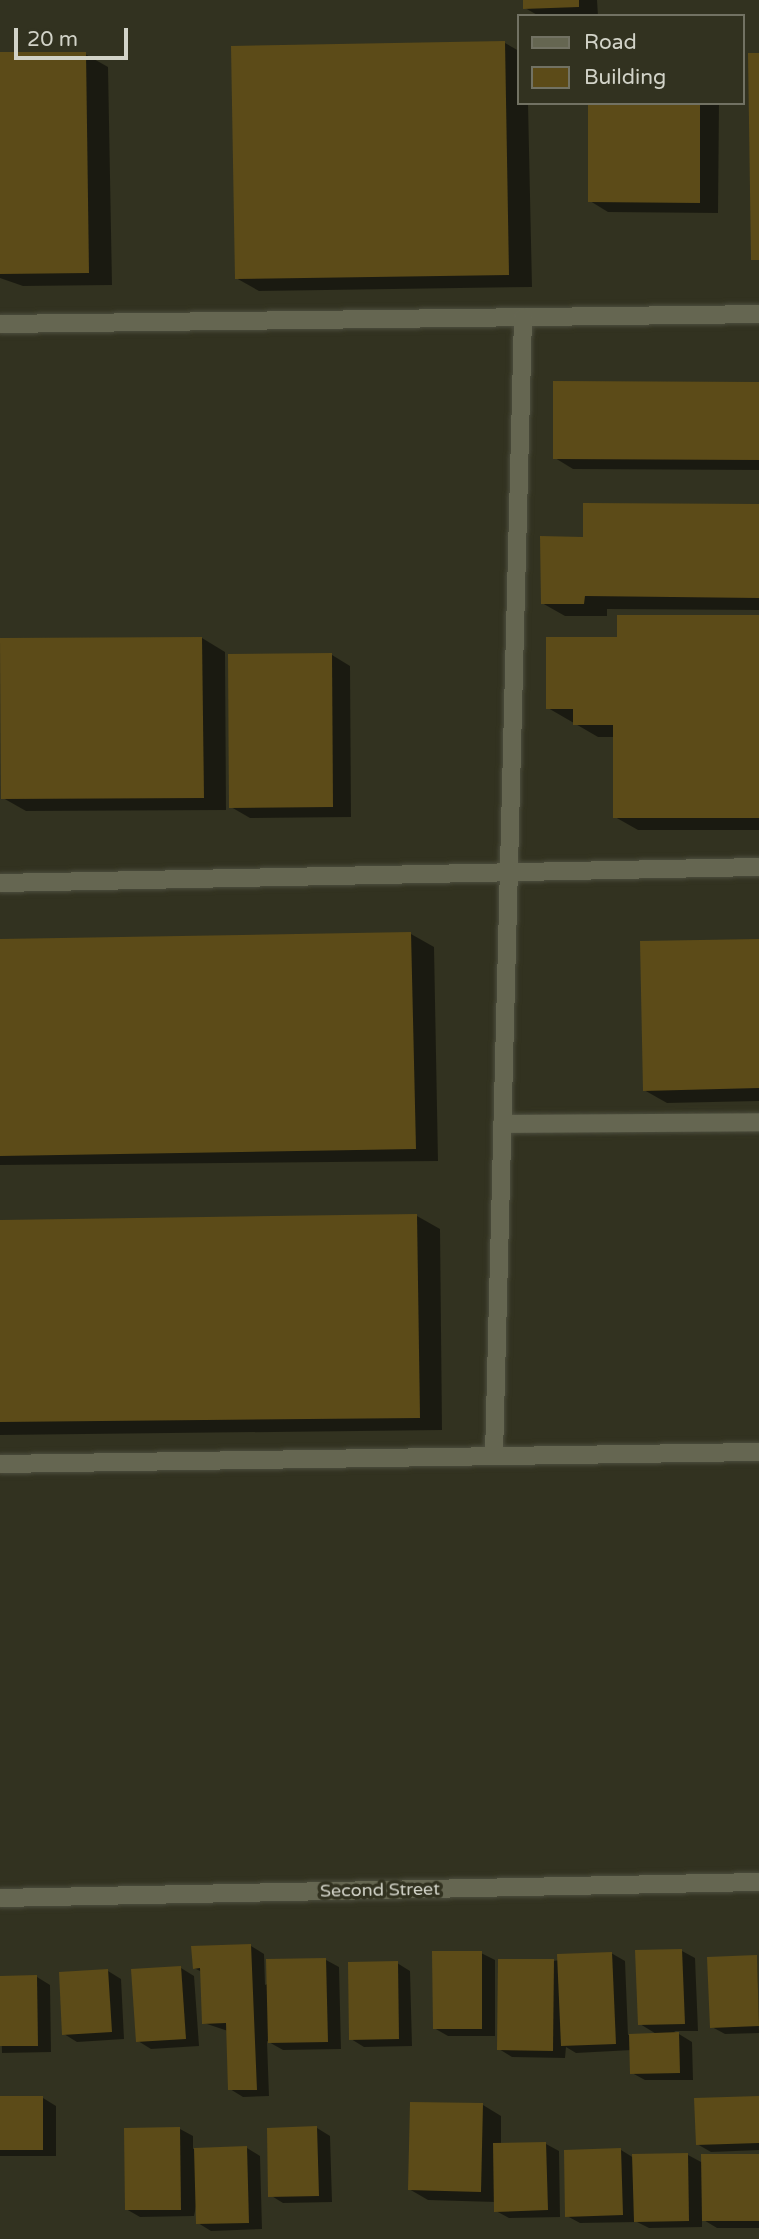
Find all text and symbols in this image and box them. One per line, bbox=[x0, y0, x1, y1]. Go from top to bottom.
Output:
scale bar bbox=[18, 14, 131, 58]
legend bbox=[518, 14, 745, 105]
text: 20 m bbox=[27, 27, 78, 52]
text: Road bbox=[584, 30, 637, 55]
text: Building bbox=[584, 65, 666, 90]
street label: Second Street bbox=[320, 1878, 440, 1902]

